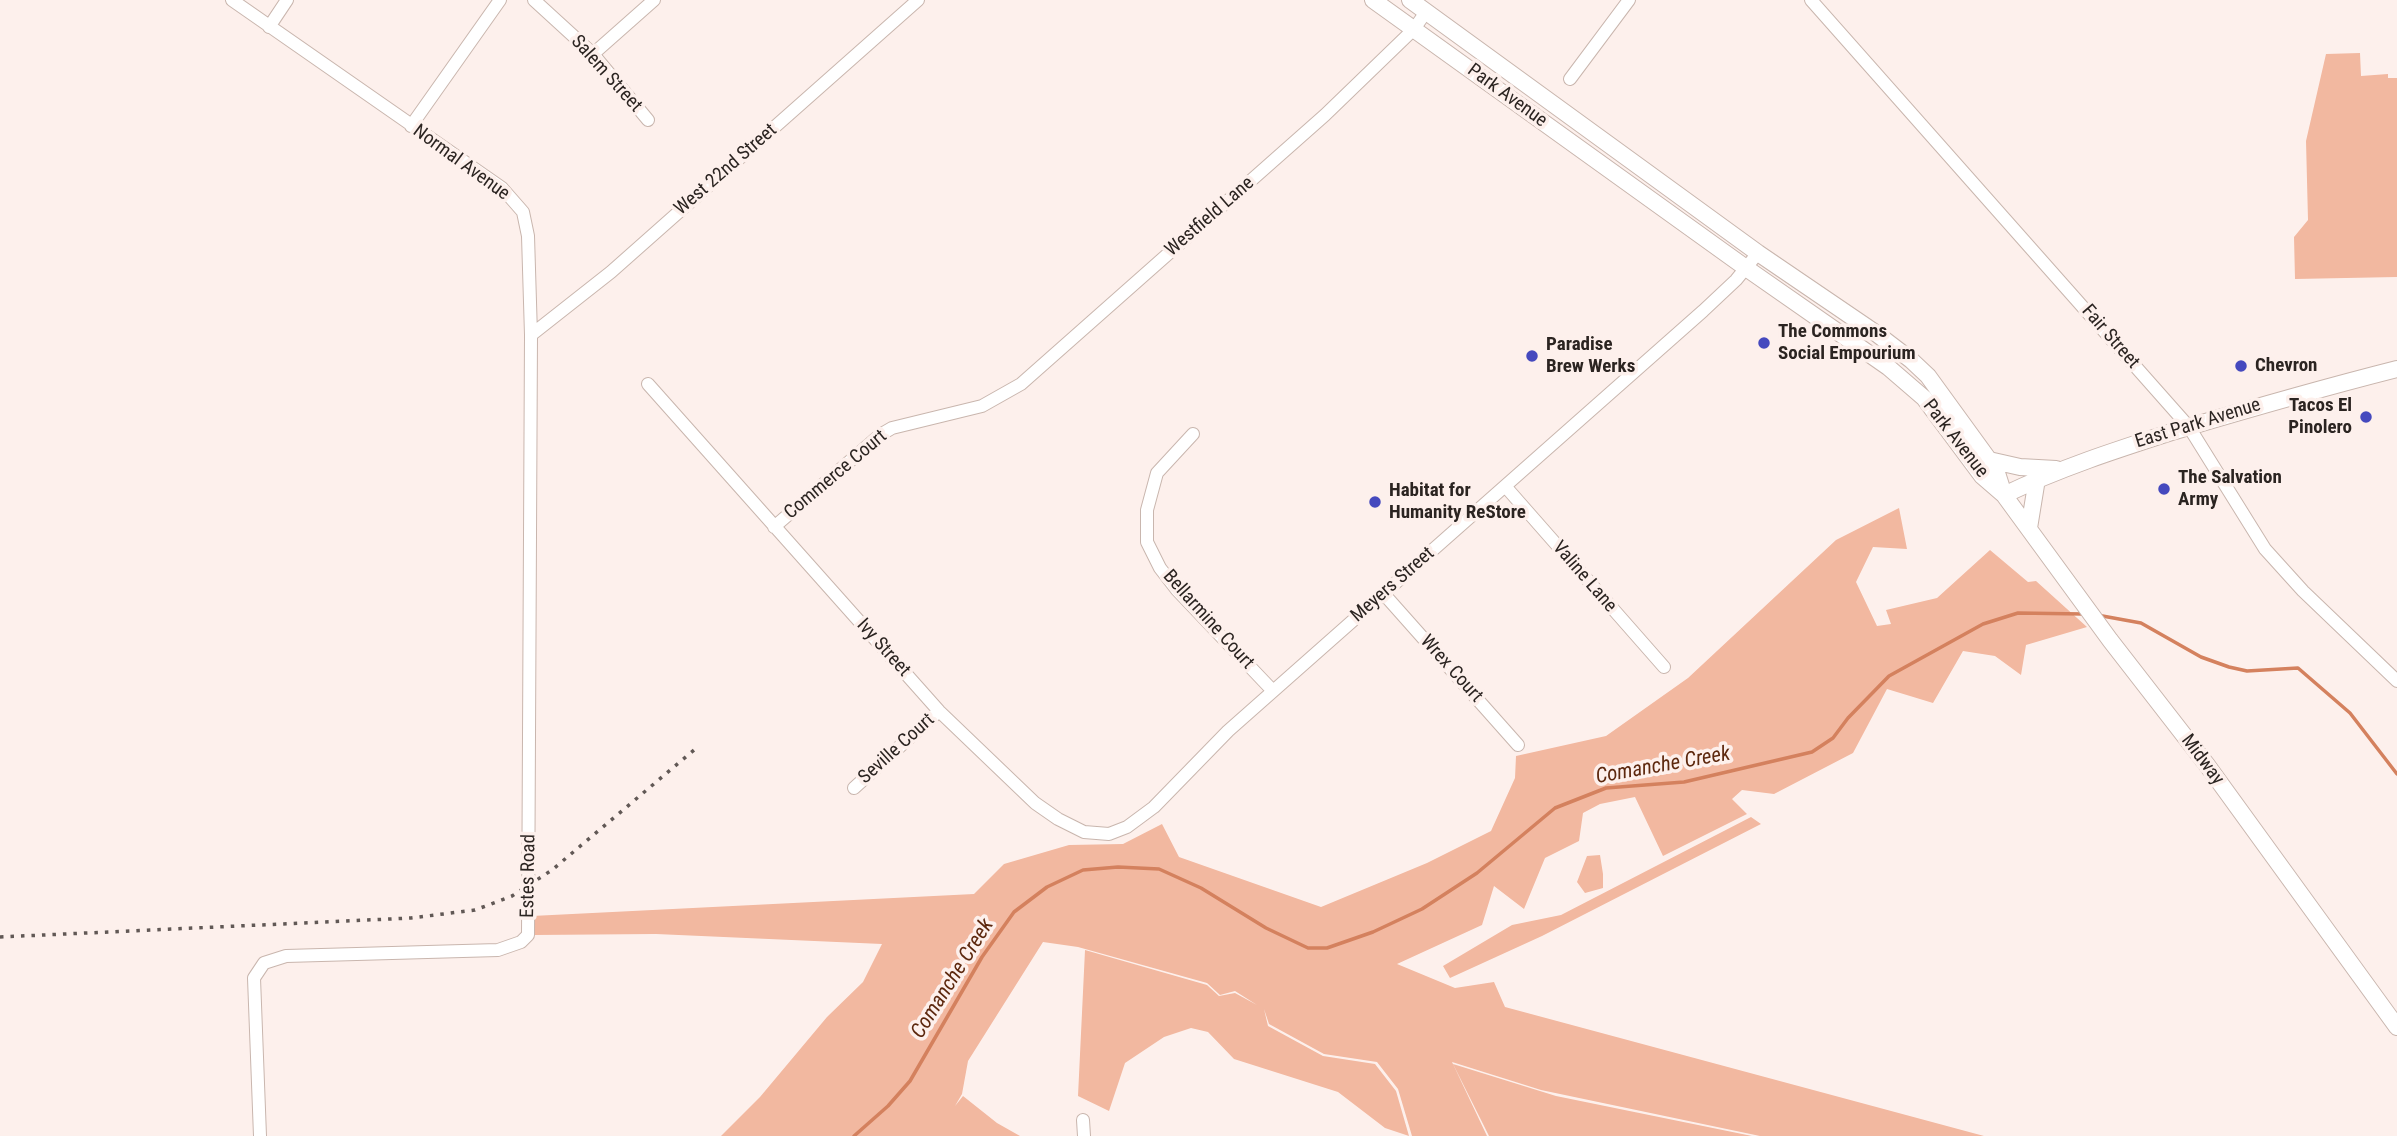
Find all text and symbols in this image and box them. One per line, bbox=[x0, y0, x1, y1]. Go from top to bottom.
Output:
street label: Salem Street bbox=[566, 31, 646, 117]
street label: Park Avenue bbox=[1463, 59, 1551, 133]
street label: West 22nd Street bbox=[670, 119, 782, 221]
street label: Normal Avenue bbox=[408, 120, 514, 206]
street label: Westfield Lane bbox=[1161, 172, 1259, 262]
street label: Fair Street bbox=[2076, 300, 2144, 374]
place label: The Commons Social Empourium bbox=[1778, 321, 1915, 365]
place label: Paradise Brew Werks bbox=[1546, 334, 1635, 378]
marker: The Commons Social Empourium bbox=[1756, 335, 1772, 351]
marker: Paradise Brew Werks bbox=[1524, 348, 1540, 364]
place label: Chevron bbox=[2255, 355, 2317, 377]
marker: Chevron bbox=[2233, 358, 2249, 374]
street label: East Park Avenue bbox=[2132, 394, 2264, 454]
street label: Park Avenue bbox=[1917, 395, 1993, 483]
place label: Tacos El Pinolero bbox=[2288, 395, 2352, 439]
marker: Tacos El Pinolero bbox=[2358, 409, 2374, 425]
street label: Commerce Court bbox=[780, 425, 892, 525]
place label: The Salvation Army bbox=[2178, 467, 2282, 511]
place label: Habitat for Humanity ReStore bbox=[1389, 480, 1526, 524]
marker: The Salvation Army bbox=[2156, 481, 2172, 497]
marker: Habitat for Humanity ReStore bbox=[1367, 494, 1383, 510]
street label: Valine Lane bbox=[1547, 537, 1621, 617]
street label: Meyers Street bbox=[1347, 543, 1439, 627]
street label: Bellarmine Court bbox=[1158, 566, 1258, 674]
street label: Ivy Street bbox=[851, 614, 915, 682]
street label: Wrex Court bbox=[1415, 631, 1487, 707]
street label: Seville Court bbox=[854, 709, 940, 789]
street label: Midway bbox=[2176, 730, 2228, 790]
water label: Comanche Creek bbox=[1594, 742, 1732, 790]
street label: Estes Road bbox=[517, 834, 541, 918]
water label: Comanche Creek bbox=[906, 915, 1000, 1043]

